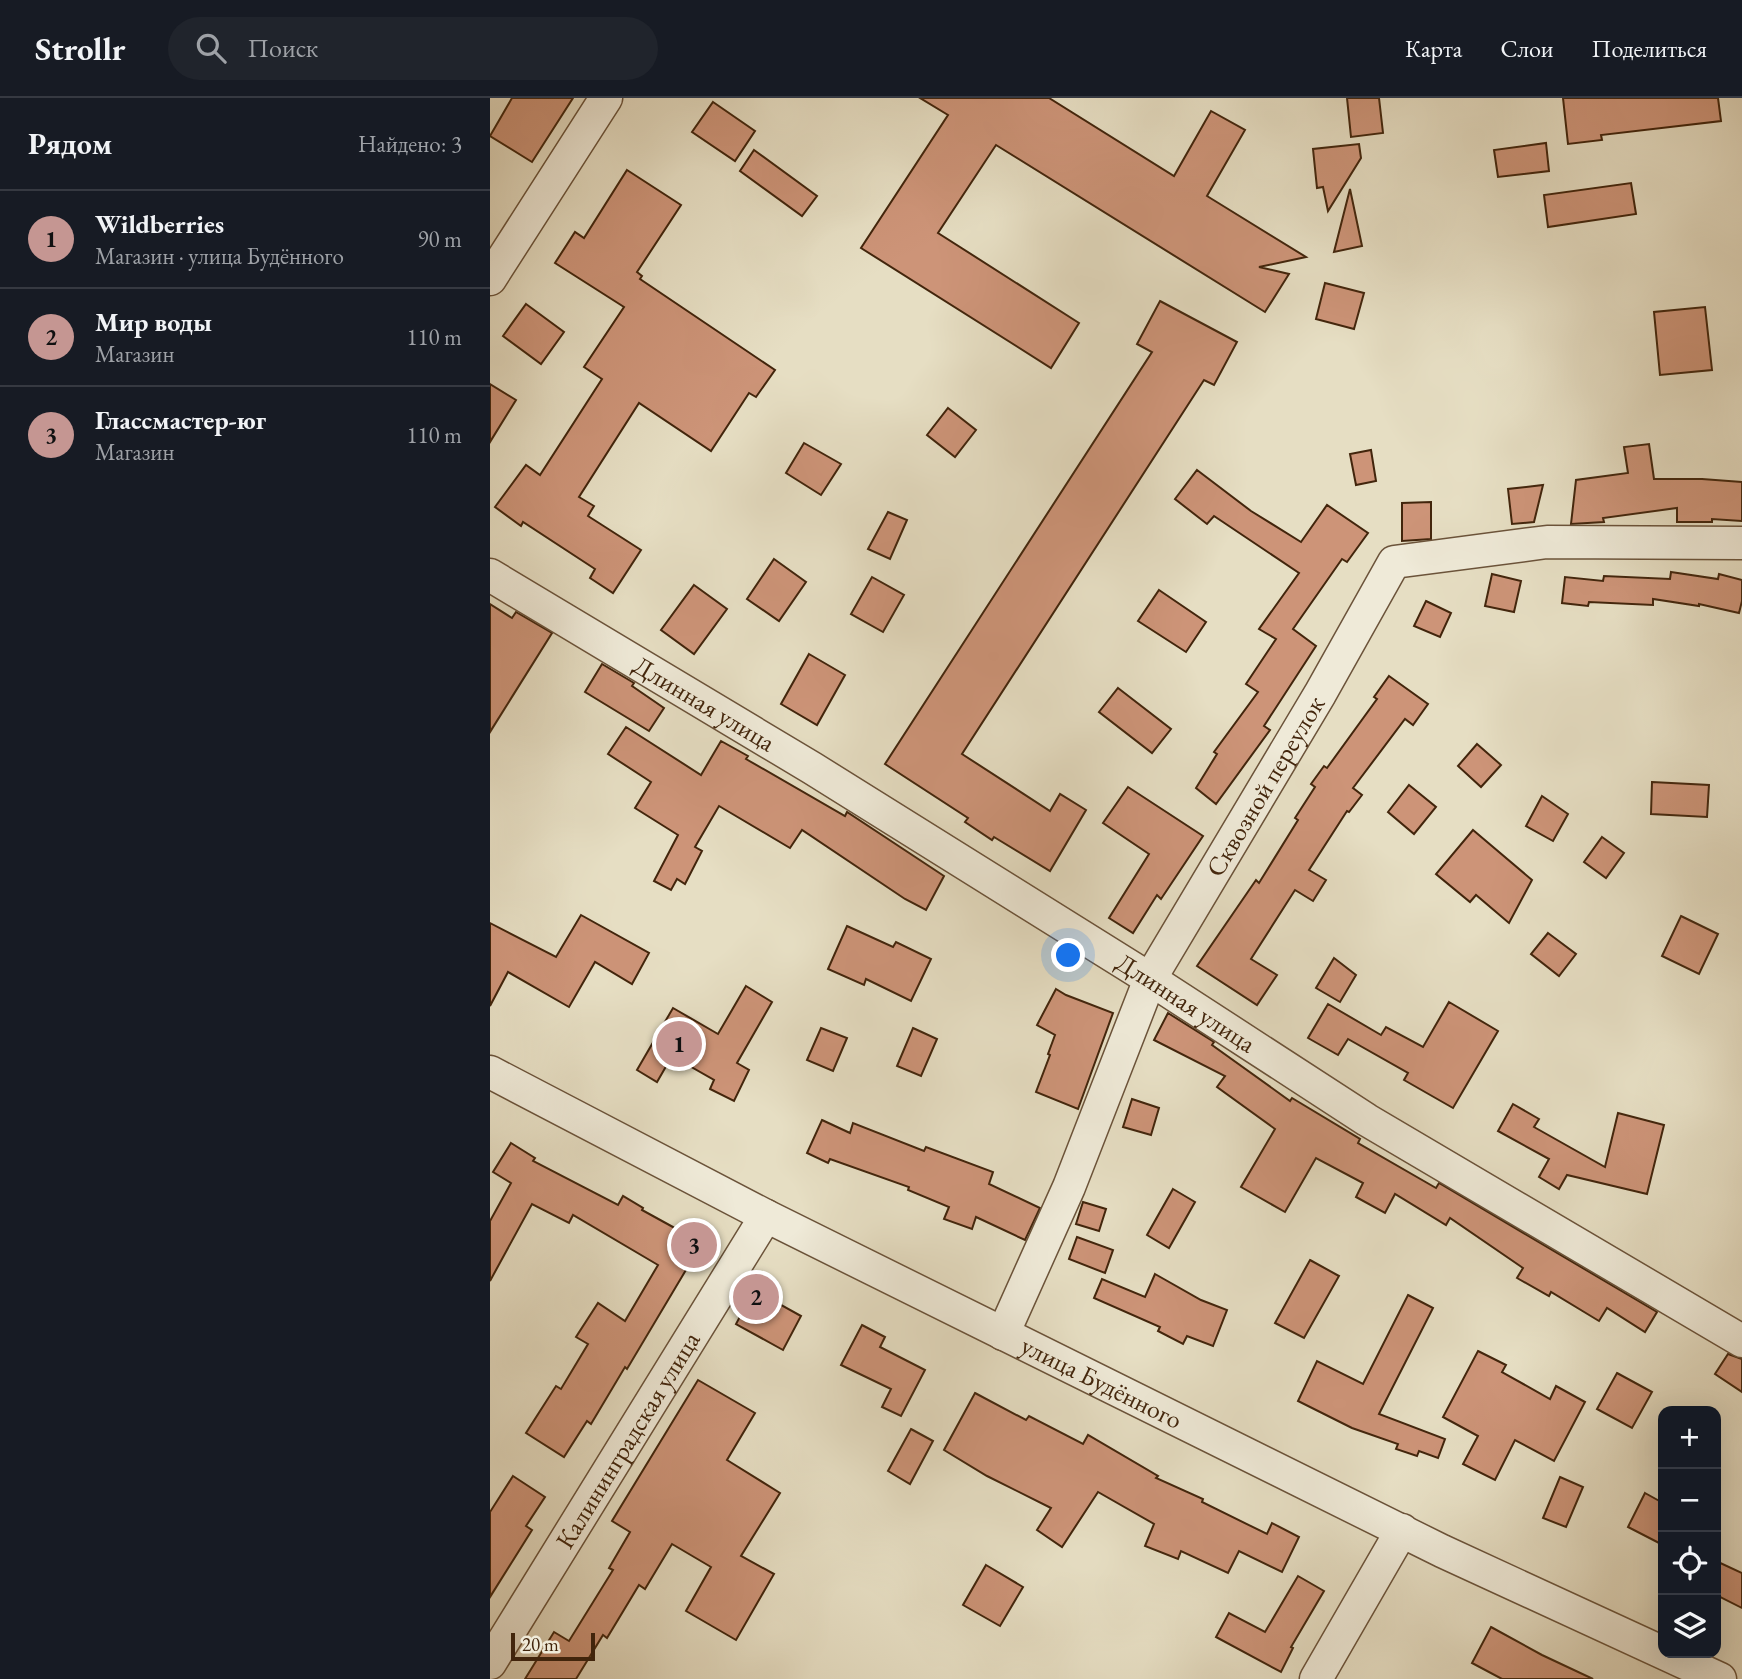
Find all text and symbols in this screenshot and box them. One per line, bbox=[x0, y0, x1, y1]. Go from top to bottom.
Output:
search box bbox=[168, 17, 658, 80]
text: Strollr bbox=[35, 27, 126, 70]
icon: search bbox=[192, 29, 230, 67]
text: Поиск bbox=[248, 31, 318, 65]
text: Карта bbox=[1405, 33, 1462, 64]
text: Слои bbox=[1500, 33, 1554, 64]
text: Поделиться bbox=[1592, 33, 1707, 64]
text: Рядом bbox=[28, 124, 112, 163]
text: Найдено: 3 bbox=[358, 129, 462, 159]
text: Wildberries bbox=[95, 207, 224, 241]
text: 1 bbox=[45, 224, 57, 254]
text: 90 m bbox=[417, 224, 462, 254]
text: Магазин · улица Будённого bbox=[95, 241, 344, 271]
text: Мир воды bbox=[95, 305, 212, 339]
text: 2 bbox=[45, 322, 57, 352]
text: 110 m bbox=[406, 322, 462, 352]
text: Магазин bbox=[95, 339, 174, 369]
text: Глассмастер-юг bbox=[95, 403, 266, 437]
text: 3 bbox=[45, 420, 57, 450]
text: 110 m bbox=[406, 420, 462, 450]
text: Магазин bbox=[95, 437, 174, 467]
street label: Длинная улица bbox=[627, 648, 782, 759]
street label: Сквозной переулок bbox=[1198, 689, 1333, 883]
your location bbox=[1051, 938, 1085, 972]
street label: Длинная улица bbox=[1110, 945, 1263, 1061]
pin: 1 bbox=[656, 1018, 702, 1070]
pin: 3 bbox=[671, 1219, 717, 1271]
pin: 2 bbox=[733, 1271, 779, 1323]
street label: Калининградская улица bbox=[548, 1325, 708, 1555]
street label: улица Будённого bbox=[1015, 1328, 1188, 1437]
map controls bbox=[1658, 1406, 1721, 1658]
button: + bbox=[1658, 1406, 1721, 1469]
button: − bbox=[1658, 1469, 1721, 1532]
button: locate bbox=[1658, 1532, 1721, 1595]
button: layers bbox=[1658, 1595, 1721, 1658]
scale bar bbox=[511, 1630, 595, 1662]
text: 20 m bbox=[522, 1632, 559, 1657]

